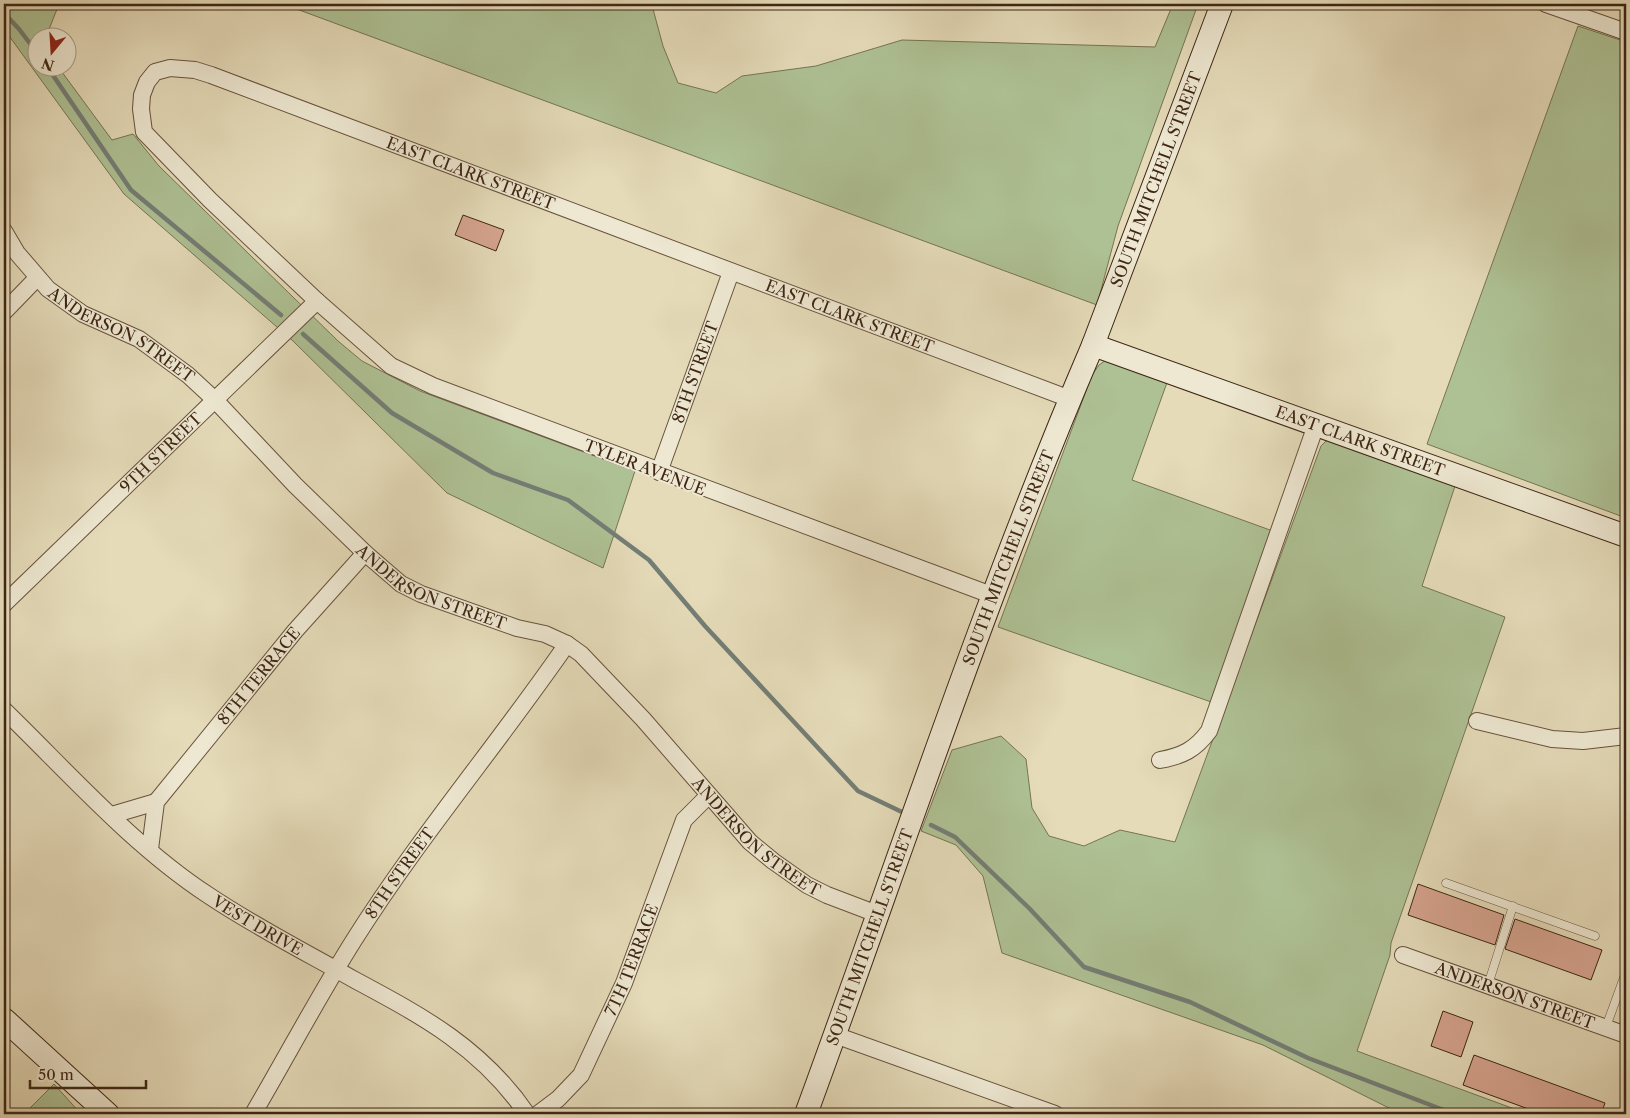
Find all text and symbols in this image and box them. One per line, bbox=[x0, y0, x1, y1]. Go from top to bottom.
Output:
north arrow bbox=[28, 28, 78, 78]
text: N bbox=[39, 54, 57, 75]
street label: SOUTH MITCHELL STREET bbox=[1106, 69, 1205, 290]
street label: EAST CLARK STREET bbox=[384, 132, 558, 214]
street label: EAST CLARK STREET bbox=[763, 275, 937, 357]
street label: ANDERSON STREET bbox=[44, 282, 199, 387]
street label: 8TH STREET bbox=[667, 319, 722, 426]
street label: EAST CLARK STREET bbox=[1273, 401, 1448, 480]
street label: 9TH STREET bbox=[115, 408, 206, 497]
street label: TYLER AVENUE bbox=[581, 435, 709, 499]
street label: SOUTH MITCHELL STREET bbox=[958, 447, 1058, 668]
street label: ANDERSON STREET bbox=[351, 539, 509, 633]
street label: 8TH TERRACE bbox=[213, 623, 304, 729]
street label: ANDERSON STREET bbox=[687, 772, 824, 900]
street label: 8TH STREET bbox=[361, 824, 438, 923]
street label: SOUTH MITCHELL STREET bbox=[822, 826, 917, 1048]
street label: VEST DRIVE bbox=[208, 890, 306, 959]
street label: 7TH TERRACE bbox=[600, 901, 662, 1019]
street label: ANDERSON STREET bbox=[1432, 957, 1598, 1033]
scale bar bbox=[30, 1058, 146, 1090]
text: 50 m bbox=[38, 1065, 74, 1084]

